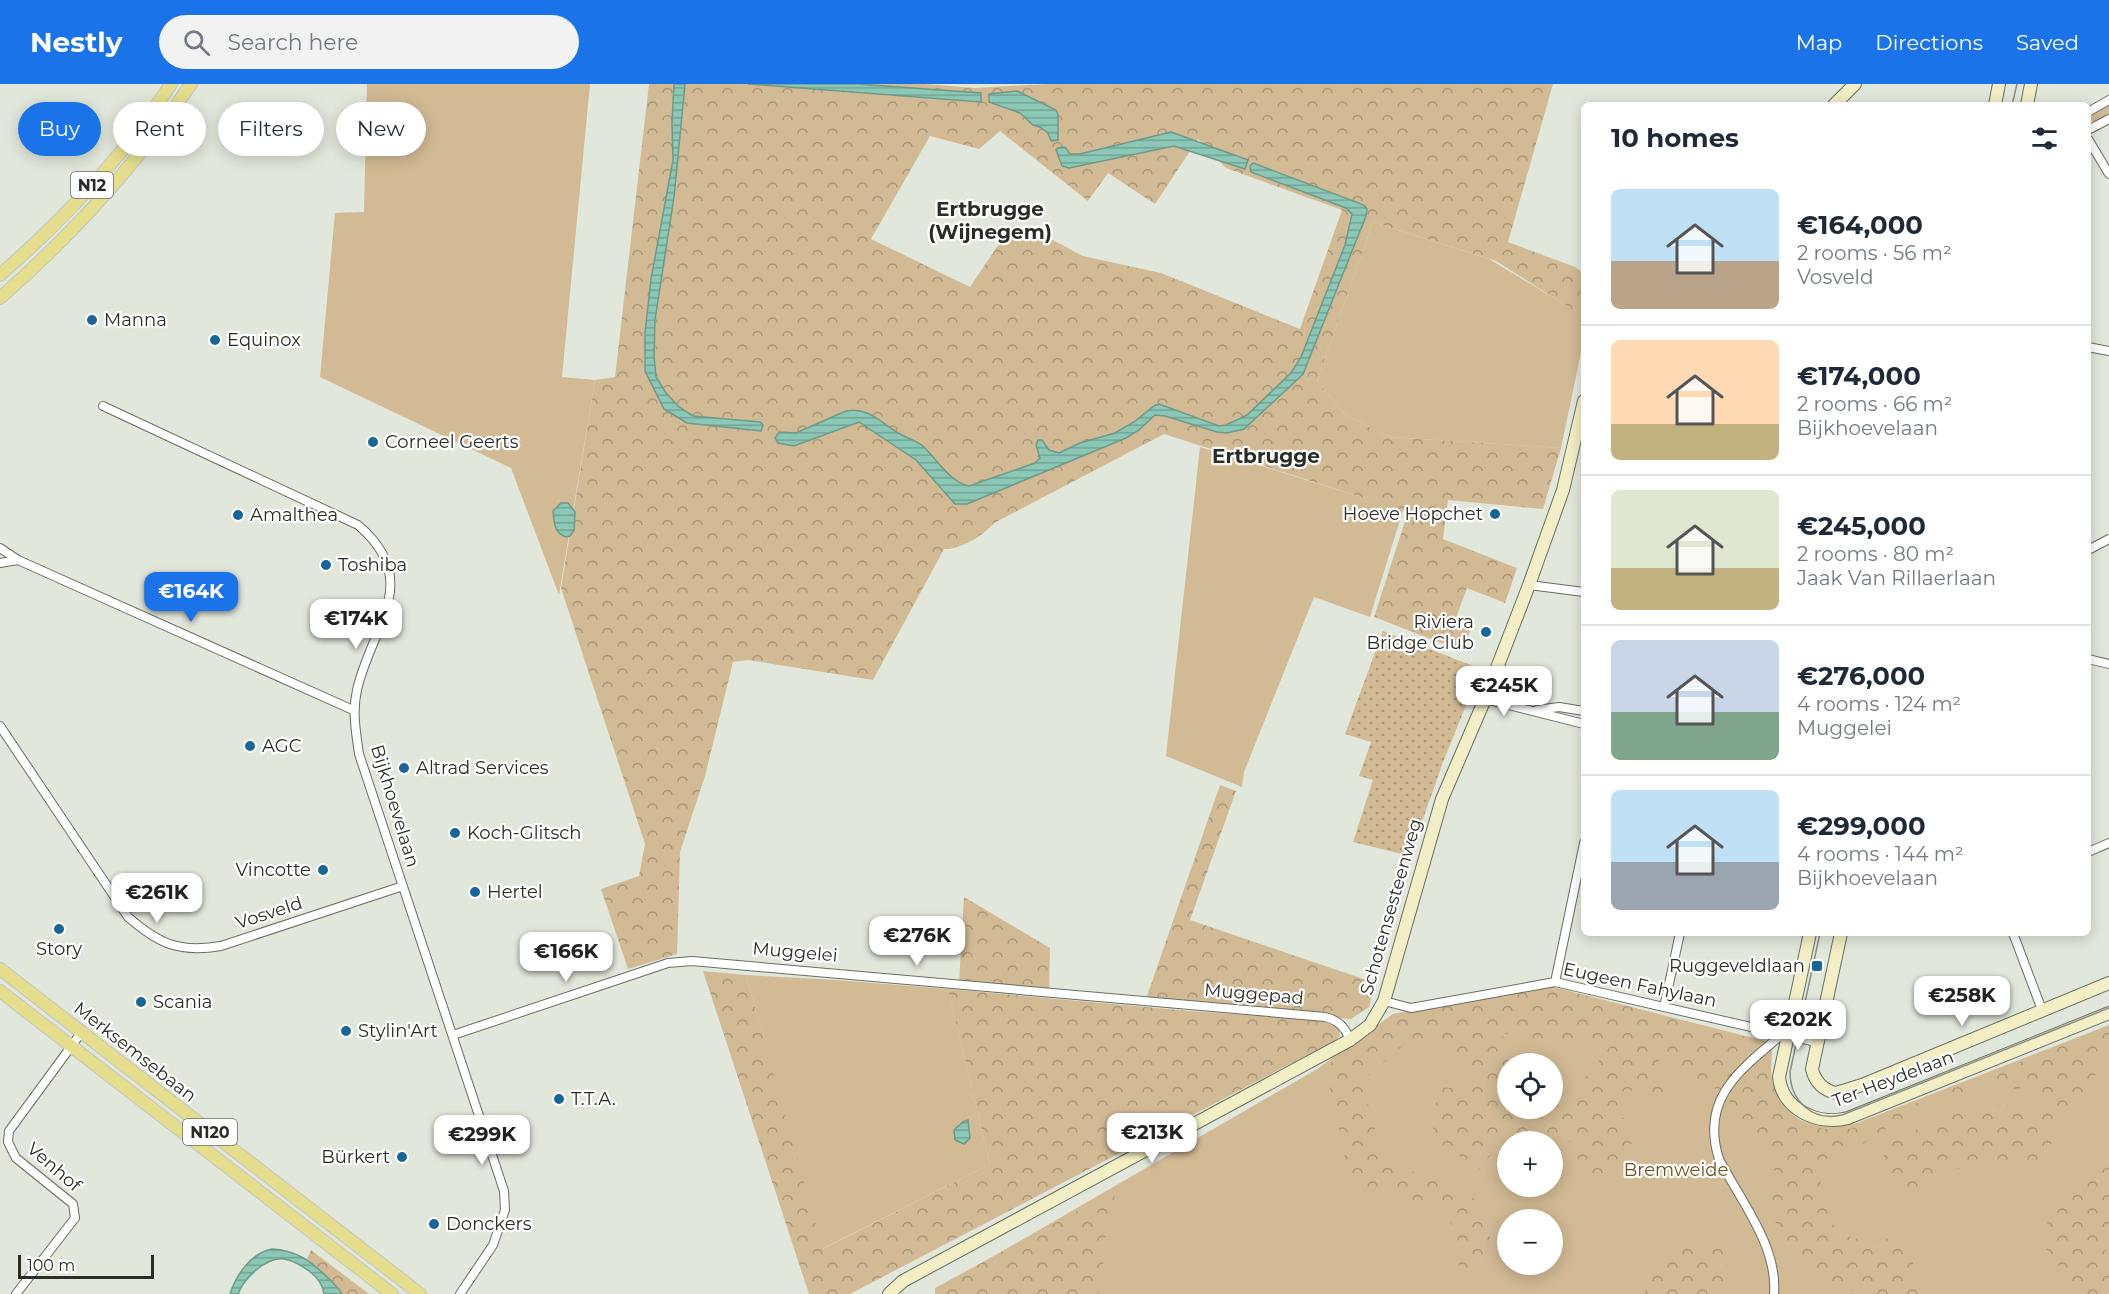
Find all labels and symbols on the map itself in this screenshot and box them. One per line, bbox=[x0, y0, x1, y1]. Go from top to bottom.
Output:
road number: N12 bbox=[71, 172, 113, 198]
district label: Ertbrugge (Wijnegem) bbox=[928, 197, 1052, 244]
place label: Manna bbox=[104, 309, 167, 331]
marker: Manna bbox=[85, 313, 99, 327]
place label: Equinox bbox=[227, 329, 301, 351]
marker: Equinox bbox=[208, 333, 222, 347]
place label: Corneel Geerts bbox=[385, 431, 519, 453]
marker: Corneel Geerts bbox=[366, 435, 380, 449]
district label: Ertbrugge bbox=[1212, 444, 1320, 468]
place label: Hoeve Hopchet bbox=[1343, 503, 1483, 525]
place label: Amalthea bbox=[250, 504, 338, 526]
marker: Hoeve Hopchet bbox=[1488, 507, 1502, 521]
marker: Amalthea bbox=[231, 508, 245, 522]
place label: Toshiba bbox=[338, 554, 407, 576]
marker: Toshiba bbox=[319, 558, 333, 572]
pin: €164K bbox=[149, 572, 233, 623]
pin: €174K bbox=[314, 599, 398, 650]
place label: Riviera Bridge Club bbox=[1366, 611, 1474, 654]
marker: Riviera Bridge Club bbox=[1479, 625, 1493, 639]
pin: €245K bbox=[1462, 666, 1546, 717]
place label: AGC bbox=[262, 735, 302, 757]
marker: AGC bbox=[243, 739, 257, 753]
street label: Bijkhoevelaan bbox=[366, 742, 424, 870]
place label: Altrad Services bbox=[416, 757, 549, 779]
marker: Altrad Services bbox=[397, 761, 411, 775]
street label: Schotensesteenweg bbox=[1355, 816, 1427, 998]
place label: Koch-Glitsch bbox=[467, 822, 582, 844]
marker: Koch-Glitsch bbox=[448, 826, 462, 840]
place label: Vincotte bbox=[236, 859, 311, 881]
marker: Vincotte bbox=[316, 863, 330, 877]
pin: €261K bbox=[115, 873, 199, 924]
place label: Hertel bbox=[487, 881, 543, 903]
marker: Hertel bbox=[468, 885, 482, 899]
street label: Vosveld bbox=[233, 892, 305, 934]
pin: €276K bbox=[875, 916, 959, 967]
marker: Story bbox=[52, 922, 66, 936]
pin: €166K bbox=[524, 932, 608, 983]
street label: Muggelei bbox=[752, 937, 838, 967]
place label: Story bbox=[36, 938, 82, 960]
place label: Ruggeveldlaan bbox=[1669, 955, 1805, 977]
street label: Eugeen Fahylaan bbox=[1561, 958, 1719, 1012]
marker: Ruggeveldlaan bbox=[1810, 959, 1824, 973]
pin: €258K bbox=[1920, 976, 2004, 1027]
street label: Muggepad bbox=[1203, 979, 1305, 1009]
place label: Scania bbox=[153, 991, 212, 1013]
marker: Scania bbox=[134, 995, 148, 1009]
street label: Merksemsebaan bbox=[69, 997, 201, 1107]
pin: €202K bbox=[1756, 1000, 1840, 1051]
place label: Stylin'Art bbox=[358, 1020, 438, 1042]
marker: Stylin'Art bbox=[339, 1024, 353, 1038]
street label: Ter Heydelaan bbox=[1829, 1046, 1957, 1112]
place label: T.T.A. bbox=[571, 1088, 616, 1110]
marker: T.T.A. bbox=[552, 1092, 566, 1106]
pin: €213K bbox=[1110, 1113, 1194, 1164]
pin: €299K bbox=[440, 1115, 524, 1166]
road number: N120 bbox=[183, 1119, 237, 1145]
street label: Venhof bbox=[23, 1138, 86, 1197]
place label: Bürkert bbox=[321, 1146, 390, 1168]
marker: Bürkert bbox=[395, 1150, 409, 1164]
park label: Bremweide bbox=[1624, 1159, 1728, 1181]
place label: Donckers bbox=[446, 1213, 532, 1235]
marker: Donckers bbox=[427, 1217, 441, 1231]
scale bar bbox=[18, 1252, 154, 1280]

